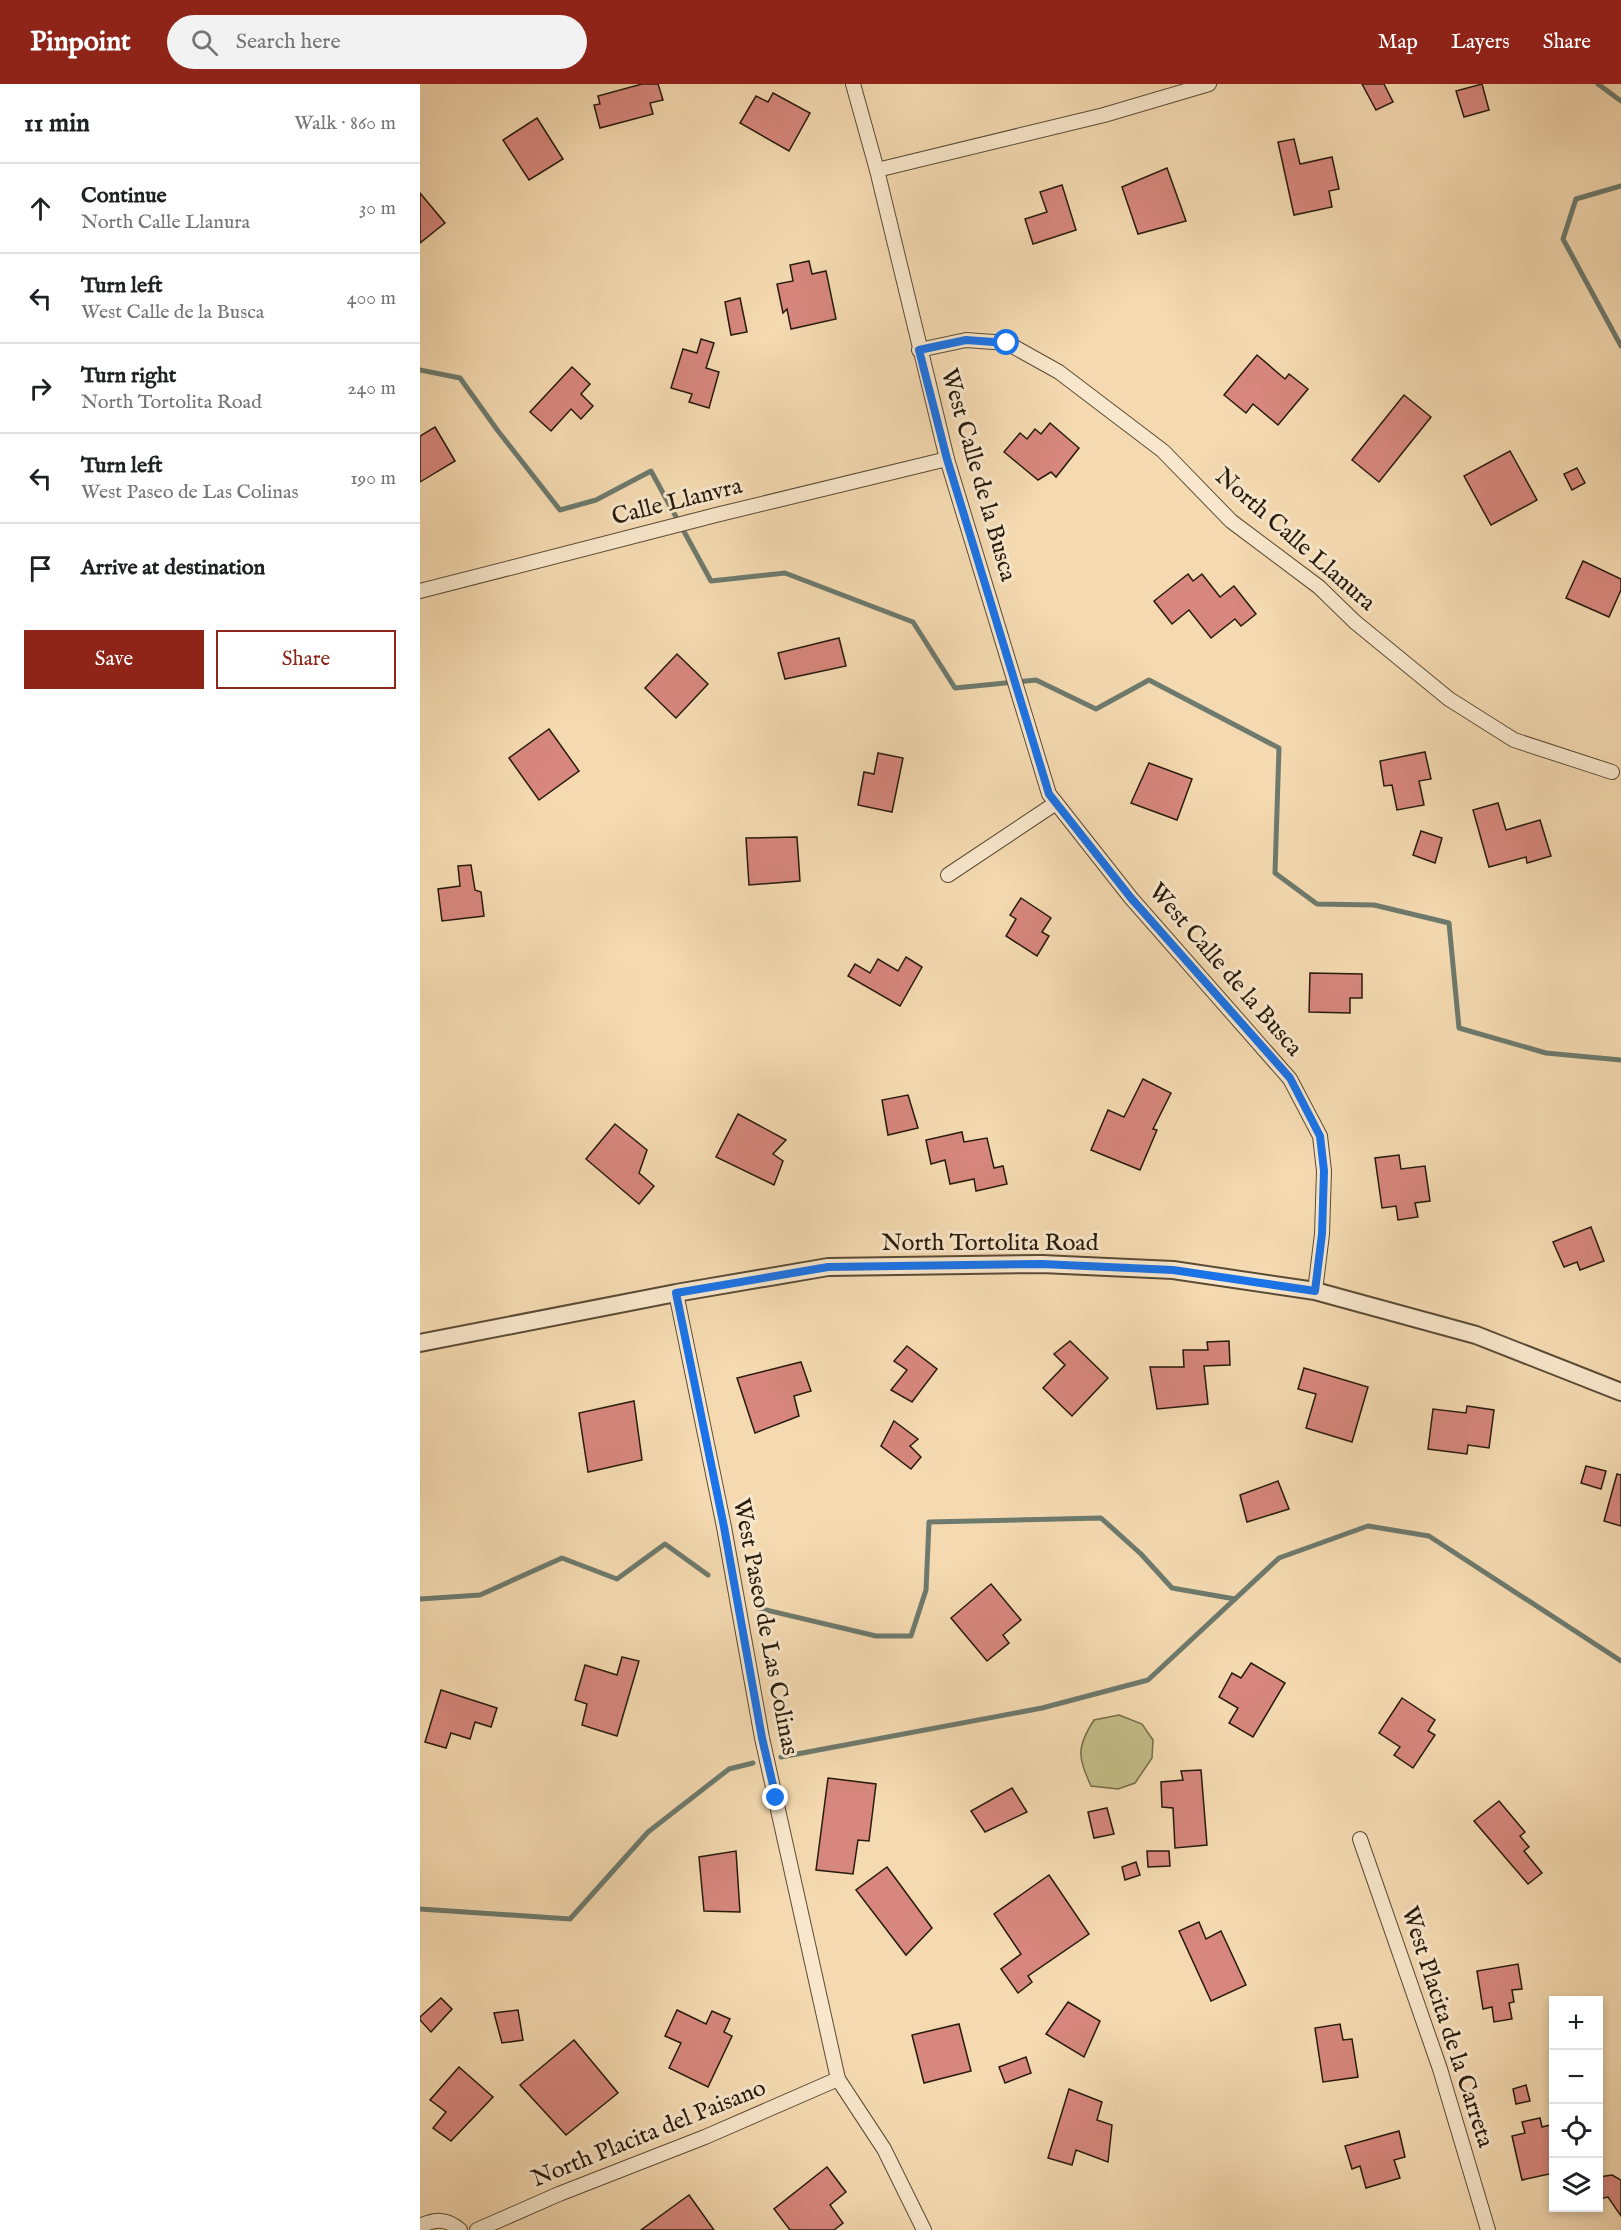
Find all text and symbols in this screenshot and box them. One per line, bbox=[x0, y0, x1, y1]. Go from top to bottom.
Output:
search box bbox=[167, 15, 587, 69]
text: Pinpoint bbox=[30, 25, 131, 60]
icon: search bbox=[188, 26, 221, 59]
text: Search here bbox=[236, 28, 341, 56]
text: Map bbox=[1378, 29, 1418, 56]
text: Layers bbox=[1451, 29, 1510, 56]
text: Share bbox=[1543, 29, 1591, 56]
text: 11 min bbox=[24, 107, 90, 140]
text: Walk · 860 m bbox=[294, 111, 396, 136]
text: Continue bbox=[81, 182, 167, 210]
icon: ahead bbox=[24, 192, 57, 225]
text: 30 m bbox=[359, 196, 396, 221]
text: North Calle Llanura bbox=[81, 210, 250, 235]
text: Turn left bbox=[81, 272, 163, 300]
icon: left bbox=[24, 282, 57, 315]
text: 400 m bbox=[347, 286, 396, 311]
text: West Calle de la Busca bbox=[81, 300, 264, 325]
route start bbox=[993, 329, 1019, 355]
text: Turn right bbox=[81, 362, 176, 390]
street label: West Calle de la Busca bbox=[933, 365, 1023, 586]
icon: right bbox=[24, 372, 57, 405]
text: 240 m bbox=[347, 376, 396, 401]
text: North Tortolita Road bbox=[81, 390, 262, 415]
text: Turn left bbox=[81, 452, 163, 480]
icon: left bbox=[24, 462, 57, 495]
street label: North Calle Llanura bbox=[1208, 462, 1382, 619]
text: 190 m bbox=[350, 466, 396, 491]
street label: Calle Llanvra bbox=[609, 471, 746, 533]
text: West Paseo de Las Colinas bbox=[81, 480, 299, 505]
icon: arrive bbox=[24, 552, 57, 585]
text: Arrive at destination bbox=[81, 554, 265, 582]
button: Save bbox=[24, 630, 204, 689]
button: Share bbox=[216, 630, 396, 689]
street label: West Calle de la Busca bbox=[1141, 877, 1309, 1064]
street label: North Tortolita Road bbox=[881, 1228, 1099, 1259]
street label: West Paseo de Las Colinas bbox=[725, 1496, 805, 1758]
route end bbox=[762, 1784, 788, 1810]
street label: West Placita de la Carreta bbox=[1393, 1902, 1501, 2152]
map controls bbox=[1549, 1996, 1603, 2212]
button: + bbox=[1549, 1996, 1603, 2050]
button: − bbox=[1549, 2050, 1603, 2104]
street label: North Placita del Paisano bbox=[527, 2073, 771, 2195]
button: locate bbox=[1549, 2104, 1603, 2158]
button: layers bbox=[1549, 2158, 1603, 2212]

